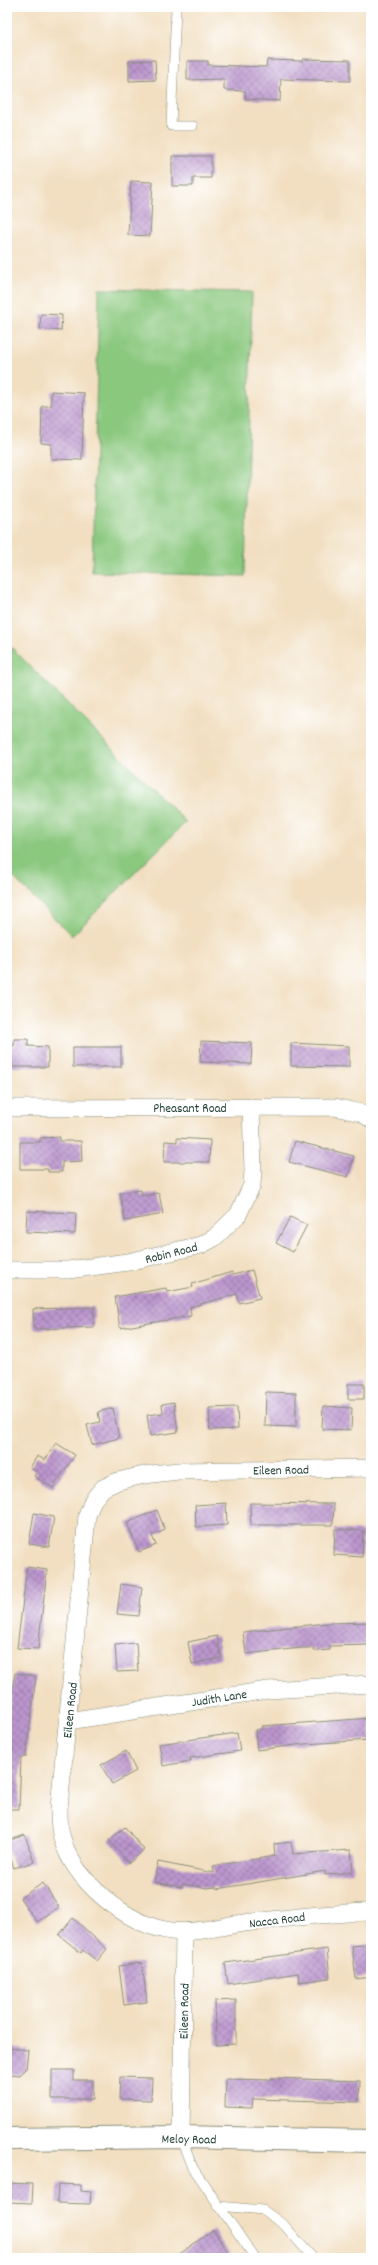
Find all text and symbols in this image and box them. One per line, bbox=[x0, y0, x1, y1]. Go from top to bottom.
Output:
street label: Pheasant Road bbox=[153, 1100, 227, 1119]
street label: Robin Road bbox=[143, 1239, 200, 1270]
street label: Eileen Road bbox=[253, 1462, 309, 1481]
street label: Eileen Road bbox=[59, 1681, 84, 1739]
street label: Judith Lane bbox=[190, 1686, 249, 1713]
street label: Nacca Road bbox=[248, 1909, 306, 1934]
street label: Eileen Road bbox=[176, 1983, 195, 2039]
street label: Meloy Road bbox=[161, 2131, 217, 2150]

